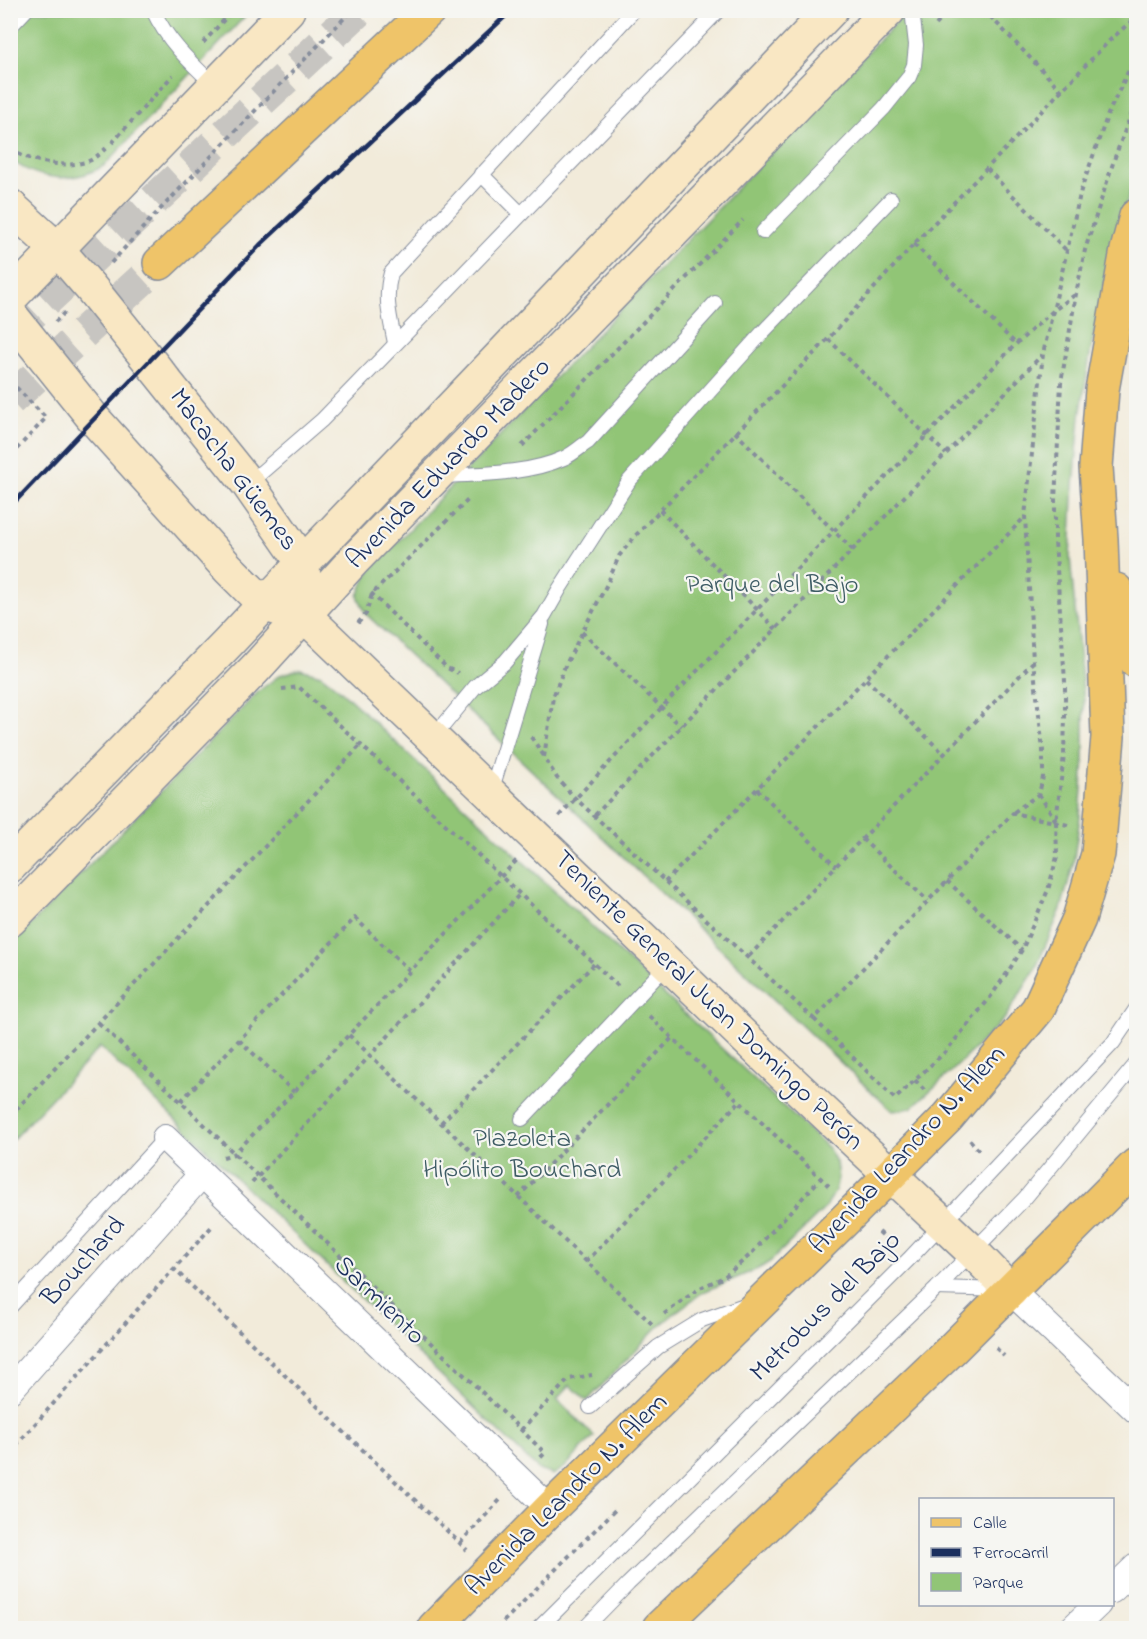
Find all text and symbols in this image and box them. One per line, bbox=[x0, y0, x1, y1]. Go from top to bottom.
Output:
street label: Avenida Eduardo Madero bbox=[337, 349, 561, 579]
street label: Macacha Güemes bbox=[159, 380, 307, 560]
park label: Parque del Bajo bbox=[685, 566, 859, 605]
street label: Teniente General Juan Domingo Perón bbox=[544, 842, 872, 1160]
street label: Avenida Leandro N. Alem bbox=[800, 1037, 1016, 1263]
park label: Plazoleta Hipólito Bouchard bbox=[423, 1120, 621, 1190]
street label: Bouchard bbox=[32, 1208, 135, 1317]
street label: Metrobus del Bajo bbox=[741, 1222, 911, 1392]
street label: Sarmiento bbox=[324, 1247, 434, 1355]
street label: Avenida Leandro N. Alem bbox=[456, 1384, 678, 1606]
legend bbox=[919, 1498, 1114, 1606]
text: Calle bbox=[973, 1511, 1008, 1537]
text: Ferrocarril bbox=[972, 1541, 1048, 1567]
text: Parque bbox=[973, 1571, 1024, 1597]

